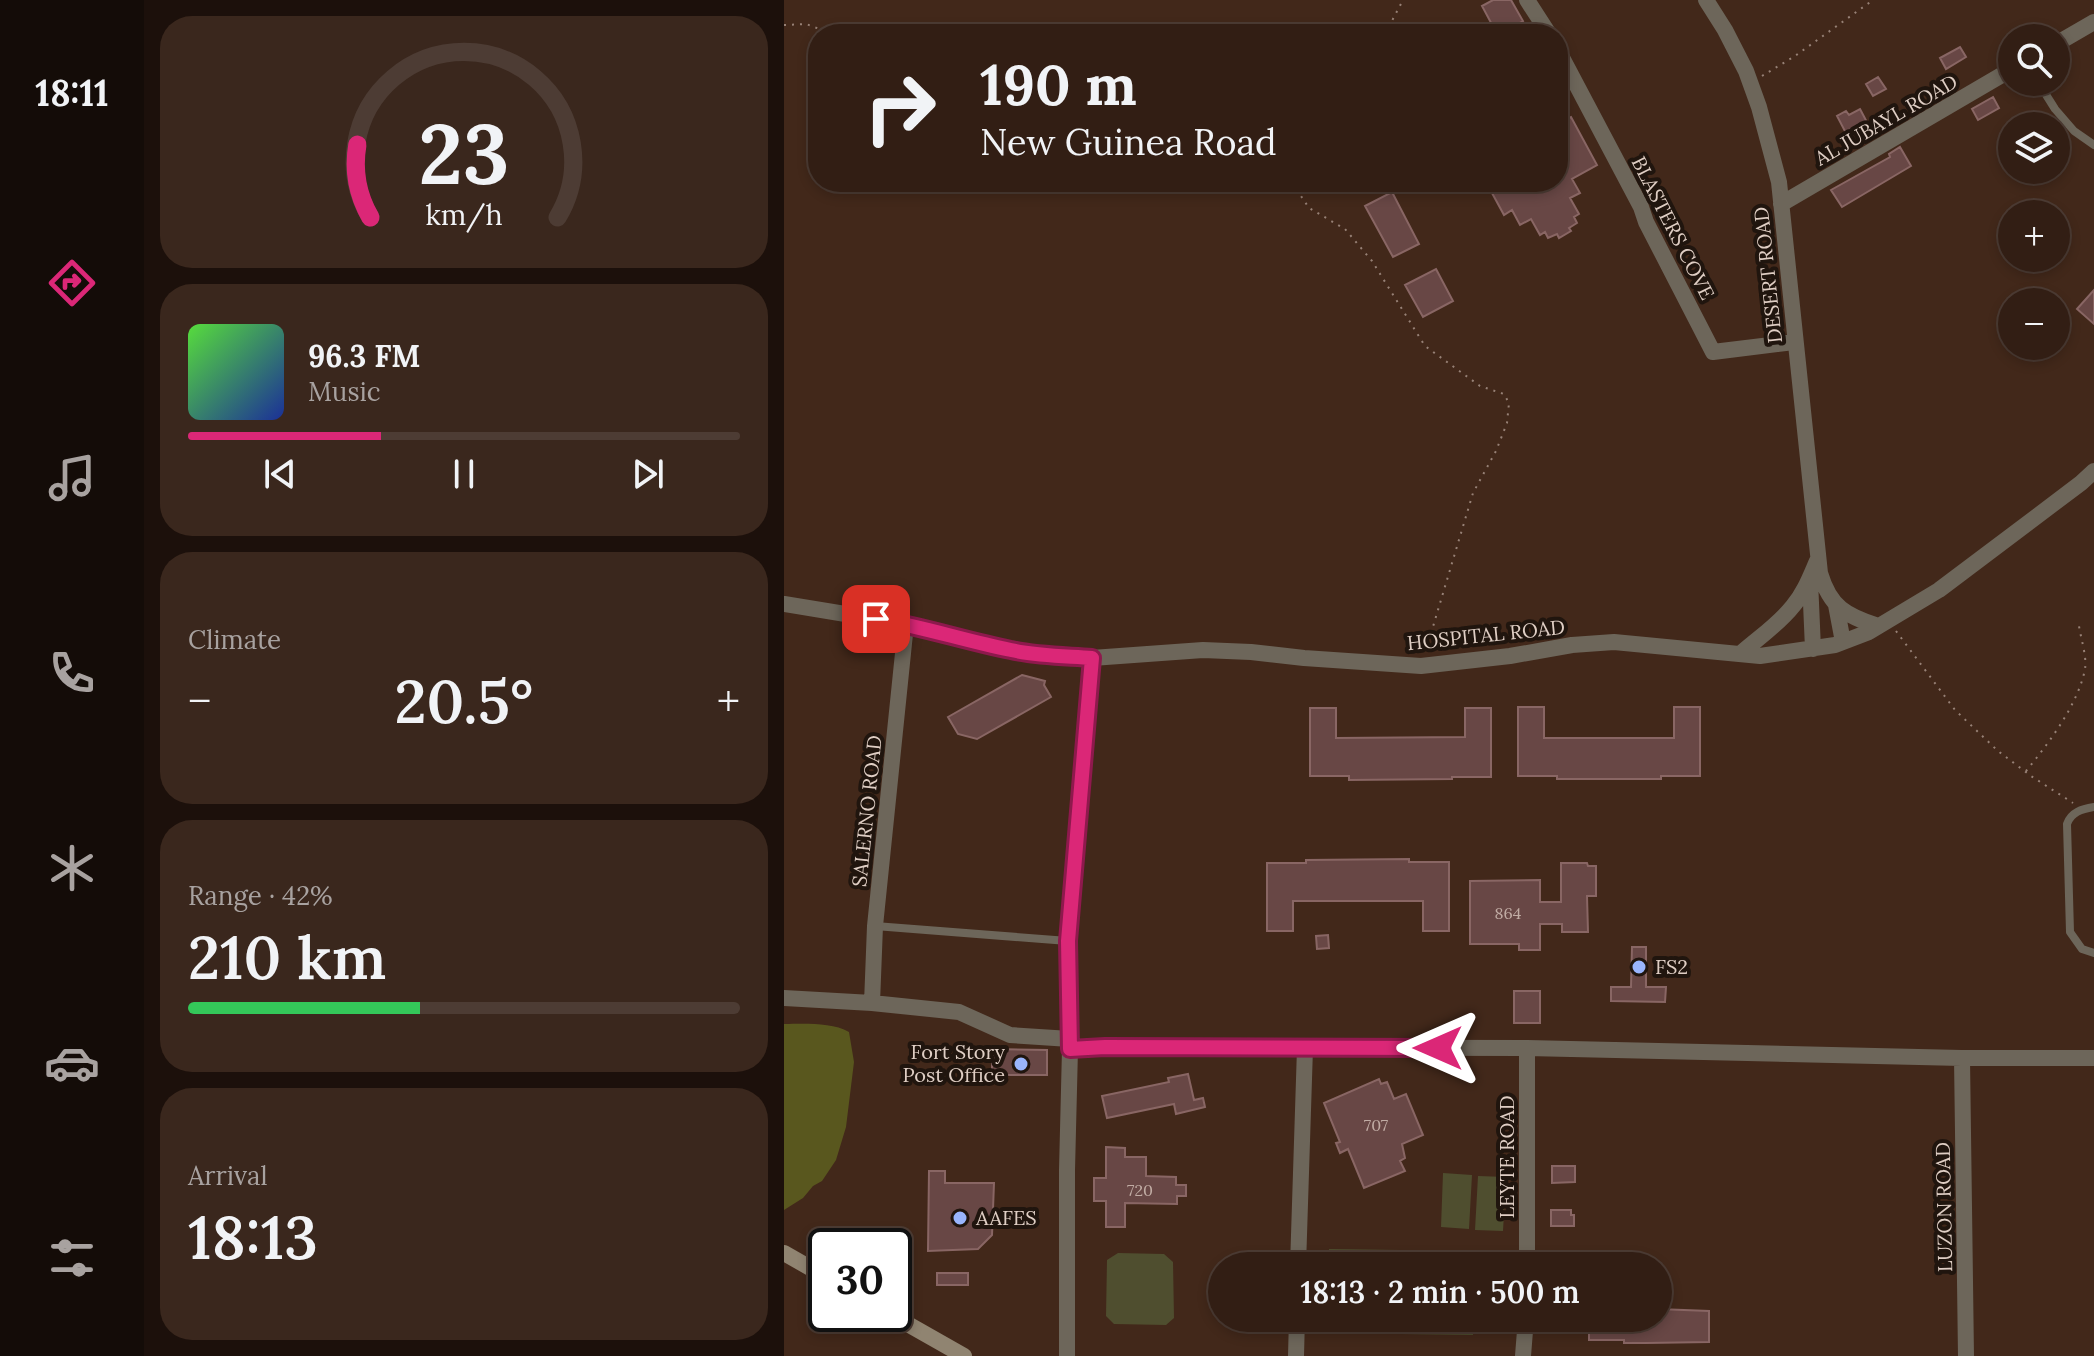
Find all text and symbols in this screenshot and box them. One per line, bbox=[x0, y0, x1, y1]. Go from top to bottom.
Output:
map controls bbox=[1998, 24, 2070, 360]
button: search bbox=[1998, 24, 2070, 96]
text: 190 m bbox=[980, 49, 1137, 120]
icon: right bbox=[848, 56, 952, 160]
street label: AL JUBAYL ROAD bbox=[1809, 69, 1962, 171]
text: 18:11 bbox=[35, 70, 109, 116]
text: 23 bbox=[419, 100, 509, 207]
button: layers bbox=[1998, 112, 2070, 184]
text: New Guinea Road bbox=[980, 119, 1277, 165]
street label: BLASTERS COVE bbox=[1627, 152, 1720, 304]
text: km/h bbox=[425, 196, 503, 233]
button: + bbox=[1998, 200, 2070, 272]
street label: DESERT ROAD bbox=[1748, 206, 1787, 345]
icon: directions bbox=[44, 255, 100, 311]
button: − bbox=[1998, 288, 2070, 360]
text: 96.3 FM bbox=[308, 337, 421, 375]
text: Music bbox=[308, 375, 381, 408]
icon: music bbox=[44, 450, 100, 506]
icon: previous bbox=[258, 452, 302, 496]
icon: pause bbox=[442, 452, 486, 496]
icon: next bbox=[626, 452, 670, 496]
pin bbox=[842, 585, 910, 653]
icon: arrive bbox=[854, 597, 898, 641]
street label: HOSPITAL ROAD bbox=[1406, 614, 1566, 655]
text: Climate bbox=[188, 623, 281, 656]
icon: phone bbox=[44, 645, 100, 701]
text: 20.5° bbox=[394, 663, 534, 739]
text: − bbox=[188, 673, 211, 729]
text: + bbox=[717, 673, 740, 729]
street label: SALERNO ROAD bbox=[846, 734, 887, 888]
icon: climate bbox=[44, 840, 100, 896]
text: Range · 42% bbox=[188, 879, 333, 912]
house number: 864 bbox=[1495, 903, 1522, 923]
text: 210 km bbox=[188, 919, 386, 995]
place label: FS2 bbox=[1655, 954, 1688, 979]
marker: FS2 bbox=[1630, 958, 1648, 976]
position arrow bbox=[1396, 1006, 1480, 1090]
icon: car bbox=[44, 1035, 100, 1091]
place label: Fort Story Post Office bbox=[902, 1039, 1005, 1087]
marker: Fort Story Post Office bbox=[1012, 1055, 1030, 1073]
street label: LEYTE ROAD bbox=[1494, 1095, 1519, 1219]
house number: 707 bbox=[1364, 1115, 1389, 1135]
street label: LUZON ROAD bbox=[1930, 1142, 1957, 1272]
text: Arrival bbox=[188, 1159, 267, 1192]
house number: 720 bbox=[1127, 1180, 1153, 1200]
text: 18:13 bbox=[188, 1199, 318, 1275]
place label: AAFES bbox=[975, 1205, 1037, 1230]
marker: AAFES bbox=[951, 1209, 969, 1227]
speed limit sign: 30 bbox=[808, 1228, 912, 1332]
icon: filters bbox=[44, 1230, 100, 1286]
text: 18:13 · 2 min · 500 m bbox=[1300, 1273, 1580, 1311]

